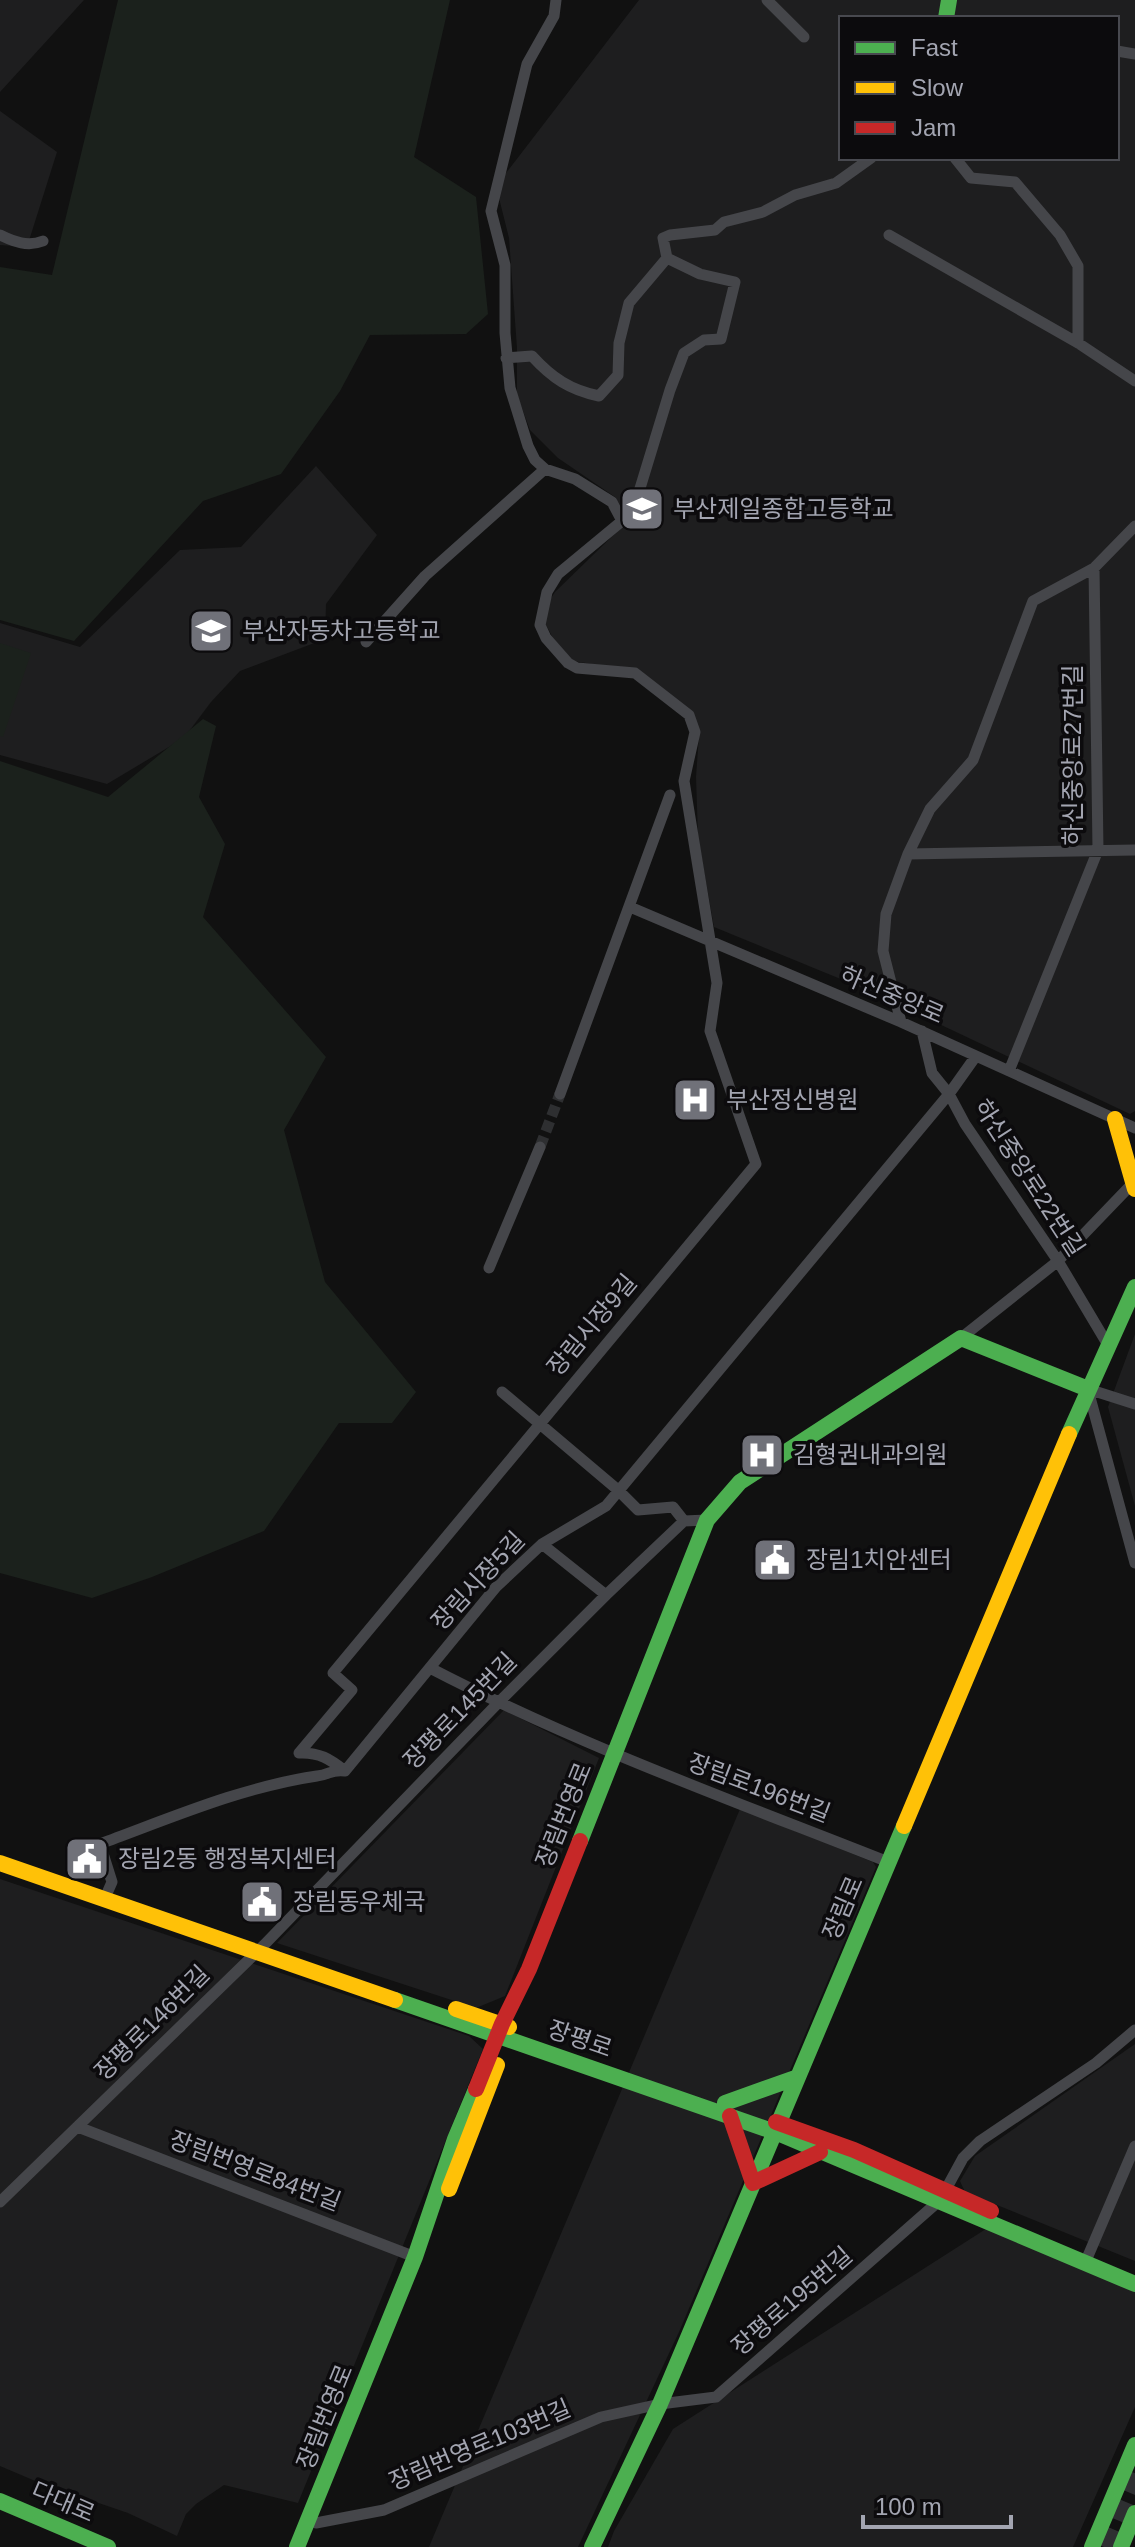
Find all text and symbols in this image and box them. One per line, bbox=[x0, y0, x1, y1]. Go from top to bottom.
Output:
legend bbox=[839, 16, 1119, 160]
text: Fast bbox=[911, 34, 958, 61]
text: Slow bbox=[911, 74, 964, 101]
text: Jam bbox=[911, 114, 956, 141]
school or university icon: 부산제일종합고등학교 bbox=[618, 485, 666, 533]
place label: 부산제일종합고등학교 bbox=[673, 495, 894, 522]
school or university icon: 부산자동차고등학교 bbox=[187, 607, 235, 655]
place label: 부산자동차고등학교 bbox=[242, 617, 441, 644]
street label: 하신중앙로27번길 bbox=[1059, 664, 1086, 846]
street label: 하신중앙로 bbox=[836, 961, 948, 1029]
hospital icon: 부산정신병원 bbox=[671, 1076, 719, 1124]
place label: 부산정신병원 bbox=[726, 1086, 858, 1113]
street label: 하신중앙로22번길 bbox=[969, 1094, 1090, 1261]
street label: 장림시장9길 bbox=[542, 1269, 642, 1381]
hospital icon: 김형권내과의원 bbox=[738, 1431, 786, 1479]
place label: 김형권내과의원 bbox=[793, 1441, 948, 1468]
street label: 장림시장5길 bbox=[426, 1526, 530, 1635]
public building icon: 장림1치안센터 bbox=[751, 1536, 799, 1584]
place label: 장림1치안센터 bbox=[806, 1546, 952, 1573]
street label: 장평로145번길 bbox=[398, 1647, 522, 1774]
street label: 장림로196번길 bbox=[684, 1748, 834, 1827]
street label: 장림번영로 bbox=[530, 1759, 597, 1871]
public building icon: 장림2동 행정복지센터 bbox=[63, 1835, 111, 1883]
place label: 장림2동 행정복지센터 bbox=[118, 1845, 337, 1872]
street label: 장림로 bbox=[817, 1872, 868, 1944]
public building icon: 장림동우체국 bbox=[238, 1878, 286, 1926]
place label: 장림동우체국 bbox=[293, 1888, 425, 1915]
street label: 장평로146번길 bbox=[89, 1960, 214, 2085]
street label: 장평로 bbox=[544, 2015, 616, 2062]
street label: 장림번영로84번길 bbox=[166, 2125, 345, 2216]
street label: 장평로195번길 bbox=[726, 2241, 857, 2360]
street label: 장림번영로 bbox=[291, 2361, 358, 2473]
street label: 장림번영로103번길 bbox=[385, 2394, 575, 2495]
street label: 다대로 bbox=[27, 2476, 99, 2527]
scale bar bbox=[863, 2479, 1011, 2529]
text: 100 m bbox=[875, 2493, 942, 2520]

